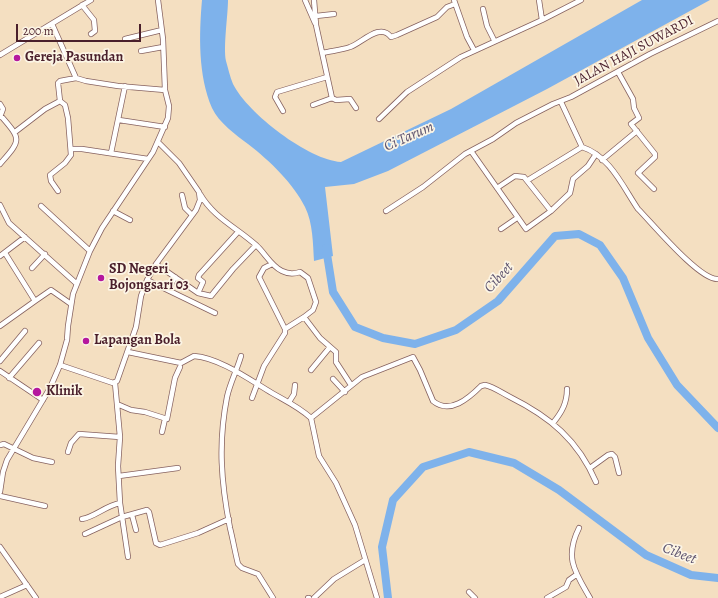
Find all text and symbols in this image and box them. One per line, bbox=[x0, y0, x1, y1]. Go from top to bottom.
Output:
street label: JALAN HAJI SUWARDI bbox=[571, 12, 697, 90]
scale bar bbox=[18, 16, 143, 42]
text: 200 m bbox=[23, 23, 54, 39]
place label: Gereja Pasundan bbox=[25, 50, 123, 66]
marker: Gereja Pasundan bbox=[12, 53, 22, 63]
water label: Ci Tarum bbox=[381, 118, 437, 156]
water label: Cibeet bbox=[481, 259, 517, 297]
place label: SD Negeri Bojongsari 03 bbox=[109, 262, 189, 294]
marker: SD Negeri Bojongsari 03 bbox=[96, 273, 106, 283]
place label: Lapangan Bola bbox=[94, 333, 181, 349]
marker: Lapangan Bola bbox=[81, 336, 91, 346]
place label: Klinik bbox=[46, 384, 82, 400]
marker: Klinik bbox=[31, 386, 43, 398]
water label: Cibeet bbox=[660, 539, 698, 569]

